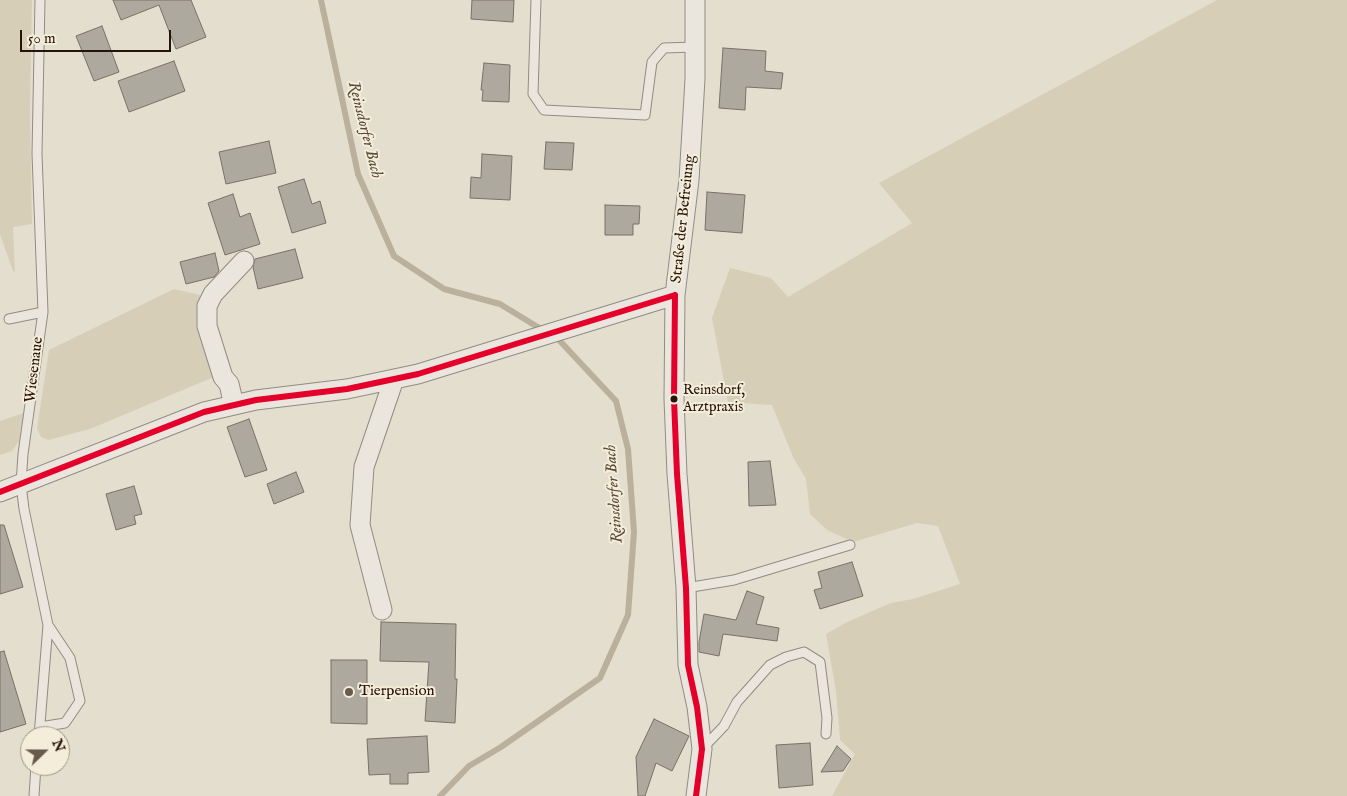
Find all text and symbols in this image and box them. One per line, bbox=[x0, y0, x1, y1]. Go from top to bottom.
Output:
scale bar bbox=[22, 20, 174, 52]
text: 50 m bbox=[28, 29, 56, 48]
water label: Reinsdorfer Bach bbox=[343, 80, 385, 180]
street label: Straße der Befreiung bbox=[668, 154, 700, 284]
street label: Wiesenaue bbox=[22, 336, 48, 404]
place label: Reinsdorf, Arztpraxis bbox=[683, 383, 745, 416]
marker: Reinsdorf, Arztpraxis bbox=[669, 394, 679, 404]
water label: Reinsdorfer Bach bbox=[602, 444, 628, 544]
place label: Tierpension bbox=[359, 683, 434, 701]
marker: Tierpension bbox=[343, 686, 355, 698]
north arrow bbox=[20, 726, 70, 776]
text: N bbox=[47, 737, 69, 755]

